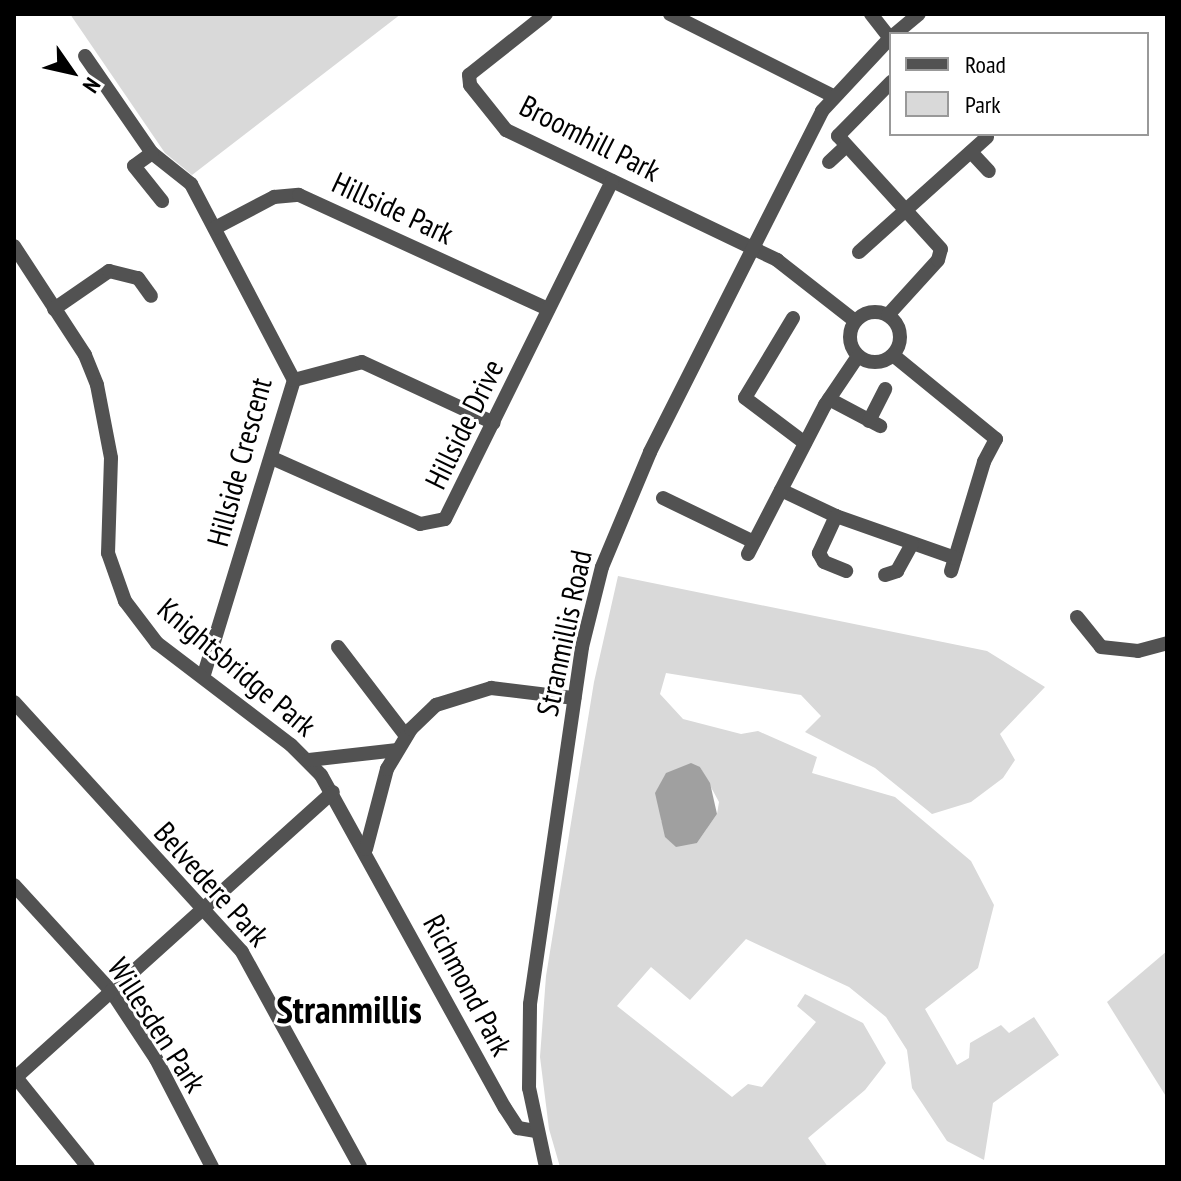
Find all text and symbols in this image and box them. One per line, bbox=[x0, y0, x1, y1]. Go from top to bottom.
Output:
north arrow bbox=[32, 32, 112, 112]
legend bbox=[889, 32, 1149, 136]
text: Road bbox=[965, 49, 1006, 80]
text: N bbox=[77, 73, 107, 98]
street label: Broomhill Park bbox=[514, 87, 666, 189]
text: Park bbox=[965, 89, 1001, 120]
street label: Hillside Park bbox=[327, 164, 459, 252]
street label: Hillside Drive bbox=[417, 353, 511, 495]
street label: Hillside Crescent bbox=[199, 374, 279, 550]
street label: Stranmillis Road bbox=[529, 547, 599, 719]
street label: Knightsbridge Park bbox=[151, 590, 323, 744]
street label: Belvedere Park bbox=[147, 815, 277, 953]
street label: Richmond Park bbox=[416, 908, 520, 1062]
street label: Willesden Park bbox=[100, 951, 214, 1099]
district label: Stranmillis bbox=[276, 986, 422, 1032]

